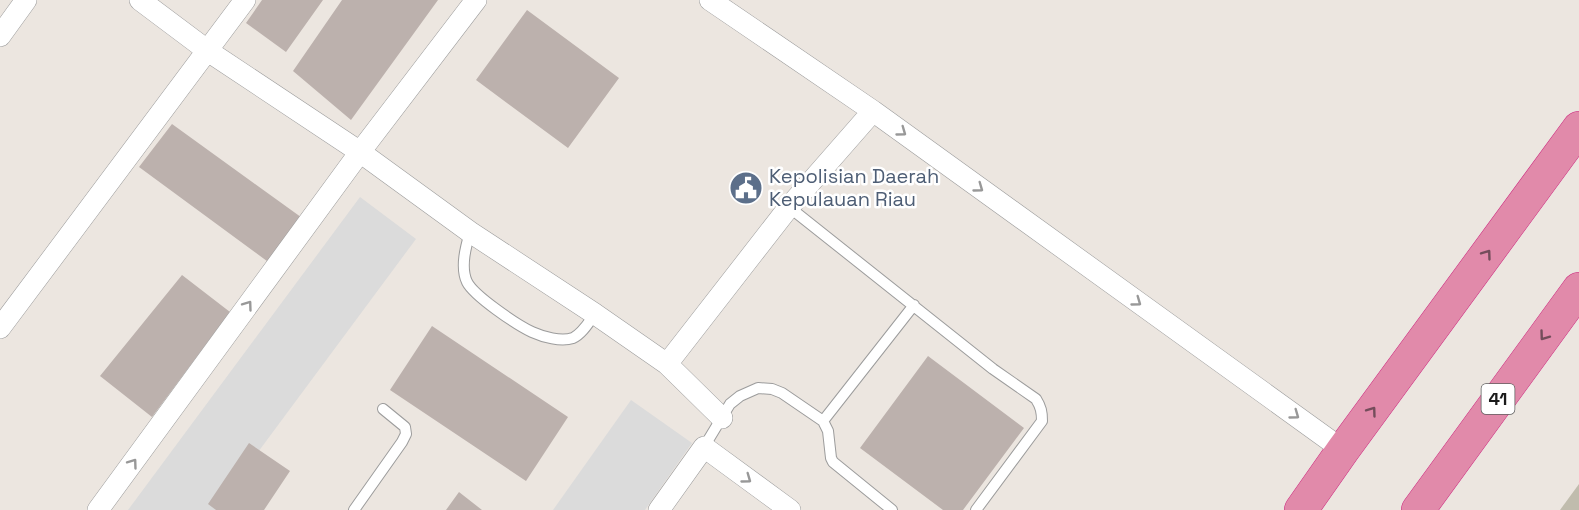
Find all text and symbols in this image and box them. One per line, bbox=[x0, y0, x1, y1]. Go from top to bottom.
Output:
one-way arrow bbox=[895, 125, 906, 136]
place label: Kepolisian Daerah Kepulauan Riau bbox=[769, 163, 939, 212]
public building icon: Kepolisian Daerah Kepulauan Riau bbox=[728, 170, 764, 206]
one-way arrow bbox=[972, 181, 983, 192]
one-way arrow bbox=[1480, 250, 1491, 261]
one-way arrow bbox=[1130, 294, 1141, 305]
one-way arrow bbox=[240, 301, 251, 312]
one-way arrow bbox=[1541, 330, 1552, 341]
road number: 41 bbox=[1482, 384, 1514, 414]
one-way arrow bbox=[1364, 407, 1375, 418]
one-way arrow bbox=[1289, 408, 1300, 419]
one-way arrow bbox=[125, 458, 136, 469]
one-way arrow bbox=[740, 471, 751, 482]

